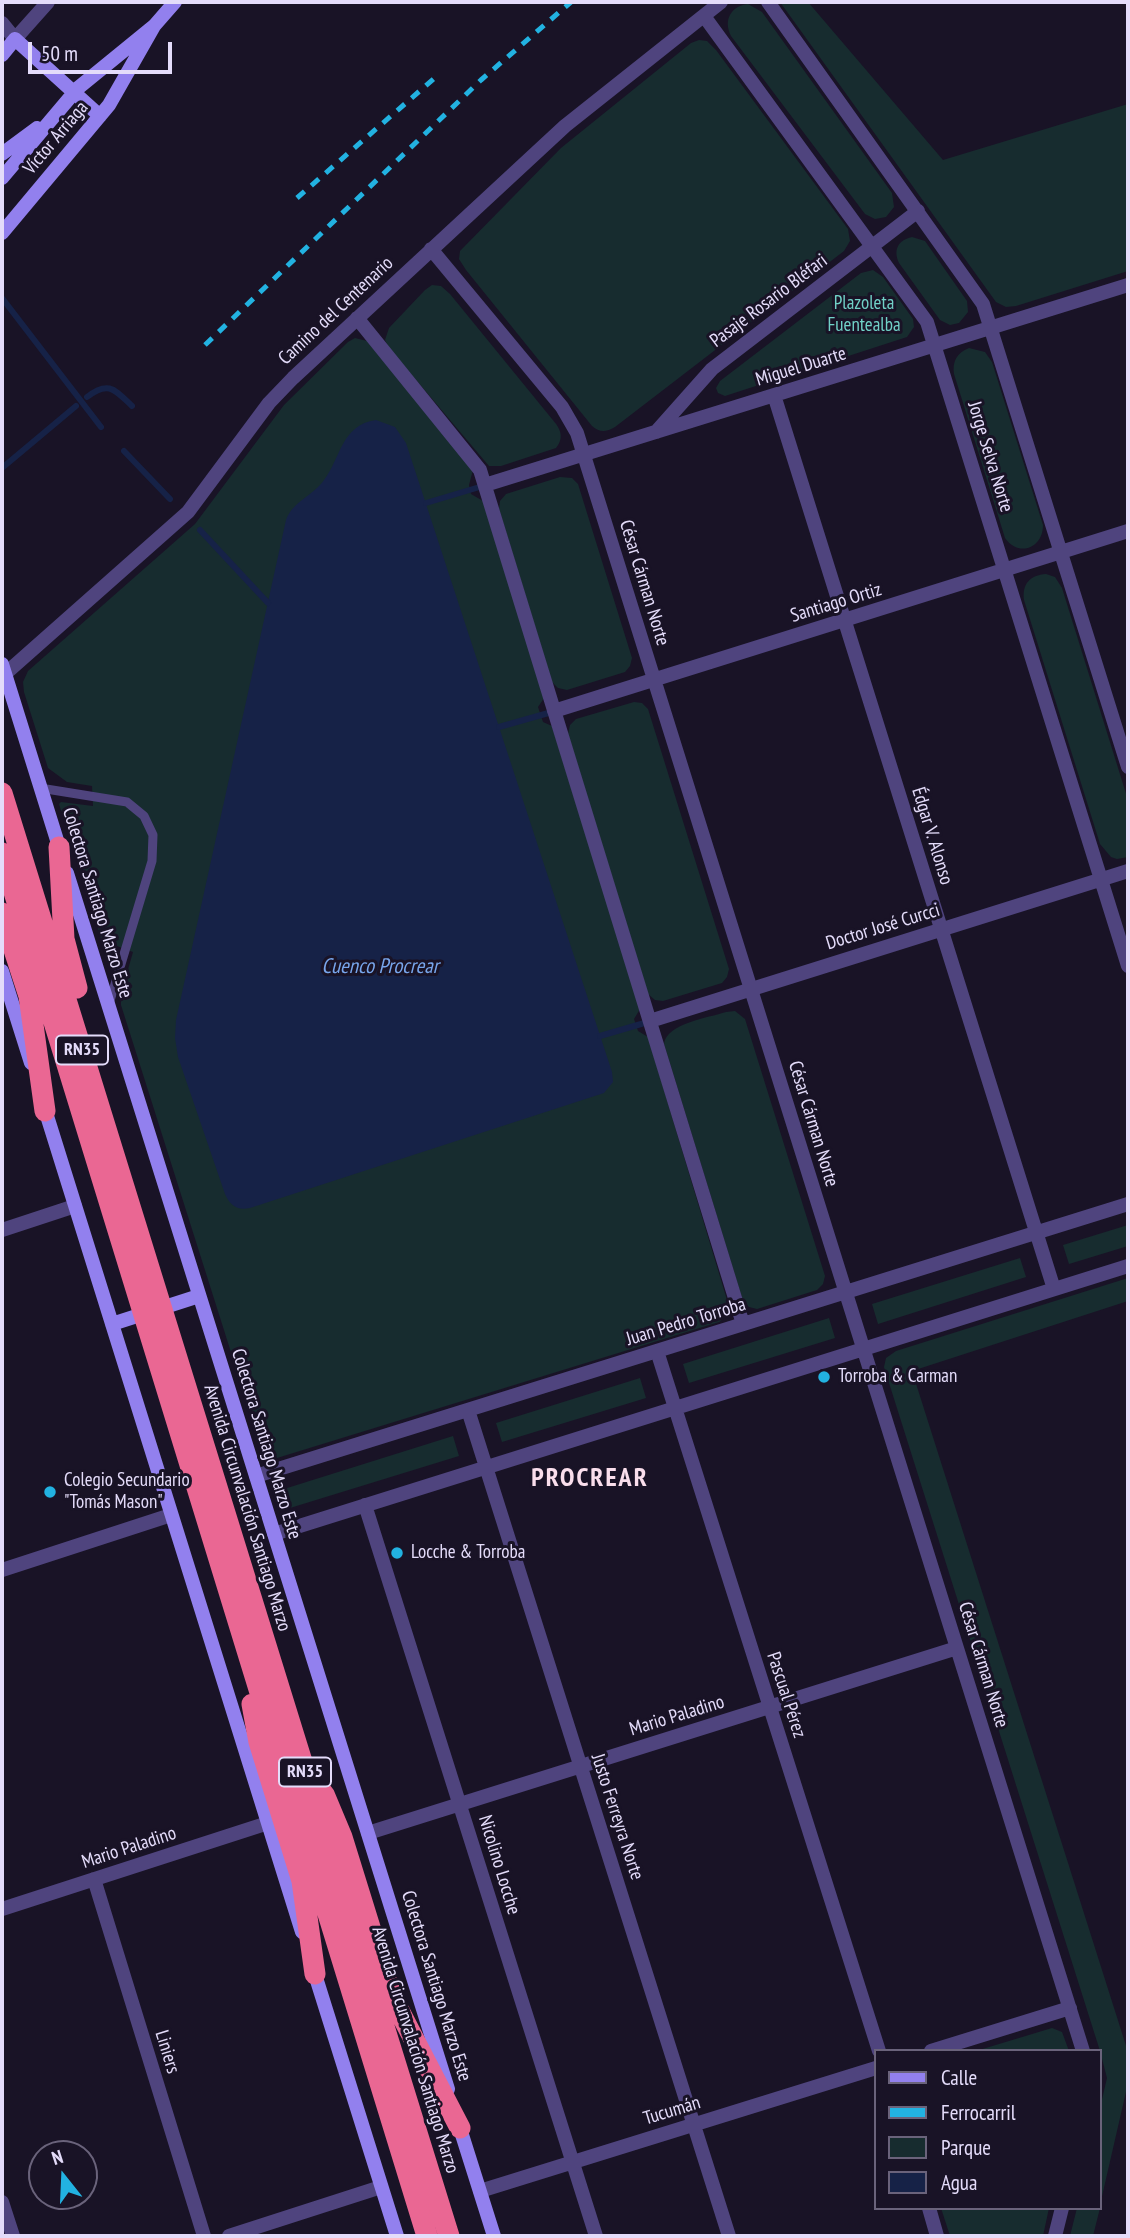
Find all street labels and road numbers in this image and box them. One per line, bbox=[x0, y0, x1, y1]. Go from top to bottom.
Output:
street label: Víctor Arriaga bbox=[19, 97, 93, 179]
street label: Pasaje Rosario Bléfari bbox=[706, 250, 832, 352]
street label: Camino del Centenario bbox=[274, 252, 398, 370]
street label: Miguel Duarte bbox=[753, 342, 849, 392]
street label: Jorge Selva Norte bbox=[962, 399, 1018, 515]
street label: César Cárman Norte bbox=[614, 517, 674, 649]
street label: Santiago Ortiz bbox=[788, 578, 884, 628]
street label: Édgar V. Alonso bbox=[906, 784, 958, 888]
street label: Colectora Santiago Marzo Este bbox=[57, 805, 137, 1001]
street label: Doctor José Curcci bbox=[823, 899, 943, 955]
road number: RN35 bbox=[56, 1036, 108, 1064]
street label: César Cárman Norte bbox=[783, 1058, 843, 1190]
street label: Juan Pedro Torroba bbox=[624, 1293, 748, 1351]
street label: Colectora Santiago Marzo Este bbox=[226, 1346, 306, 1542]
street label: Avenida Circunvalación Santiago Marzo bbox=[199, 1382, 295, 1634]
street label: César Cárman Norte bbox=[953, 1599, 1013, 1731]
street label: Pascual Pérez bbox=[761, 1649, 811, 1741]
street label: Mario Paladino bbox=[627, 1691, 727, 1741]
street label: Justo Ferreyra Norte bbox=[586, 1751, 648, 1883]
road number: RN35 bbox=[279, 1758, 331, 1786]
street label: Nicolino Locche bbox=[473, 1813, 525, 1917]
street label: Mario Paladino bbox=[79, 1822, 179, 1874]
street label: Colectora Santiago Marzo Este bbox=[396, 1888, 476, 2084]
street label: Avenida Circunvalación Santiago Marzo bbox=[367, 1924, 463, 2176]
street label: Liniers bbox=[150, 2028, 184, 2076]
street label: Tucumán bbox=[641, 2092, 703, 2130]

